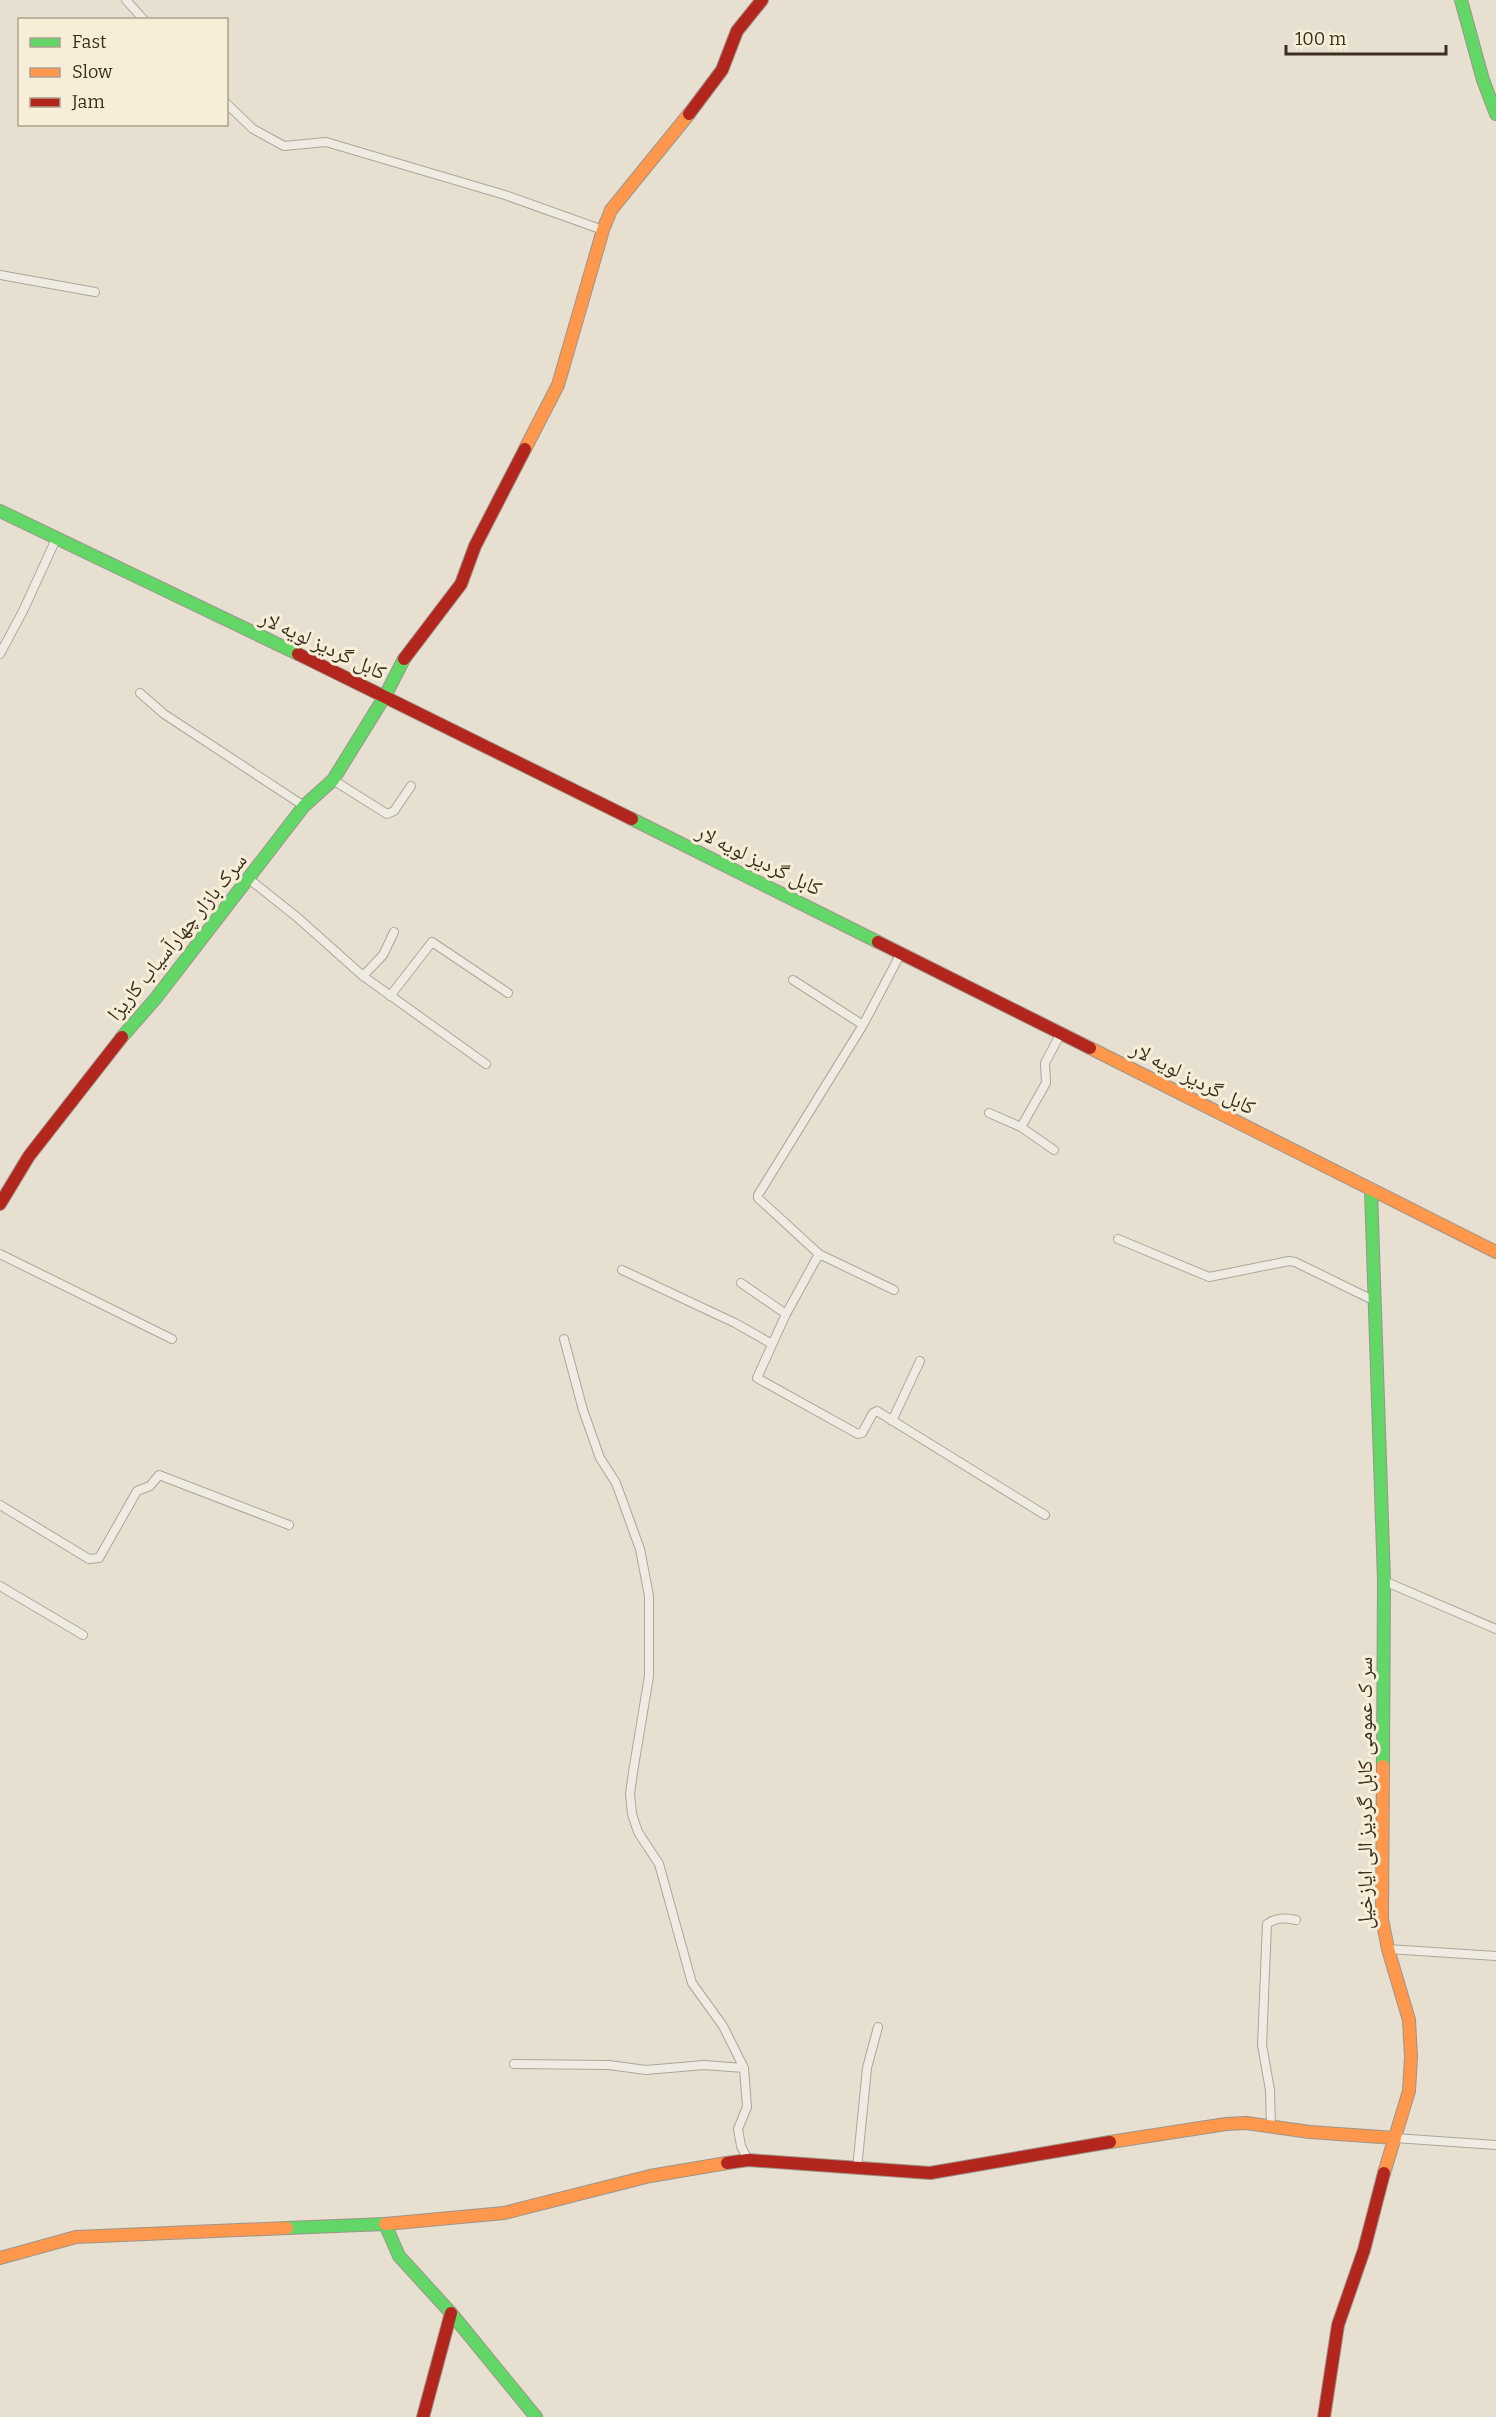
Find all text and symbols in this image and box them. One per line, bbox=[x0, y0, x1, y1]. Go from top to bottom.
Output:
legend bbox=[18, 18, 228, 126]
scale bar bbox=[1286, 18, 1446, 56]
text: 100 m bbox=[1295, 28, 1346, 50]
text: Fast bbox=[72, 31, 107, 53]
text: Slow bbox=[72, 61, 113, 83]
text: Jam bbox=[71, 91, 105, 113]
street label: کابل گردیز لویه لار bbox=[255, 604, 391, 686]
street label: کابل گردیز لویه لار bbox=[691, 818, 826, 902]
street label: سرک بازار چهارآسیاب کاریزا bbox=[101, 848, 253, 1026]
street label: کابل گردیز لویه لار bbox=[1125, 1035, 1260, 1121]
street label: سر ک عمومی کابل گردیز الی ایازخیل bbox=[1352, 1657, 1378, 1929]

